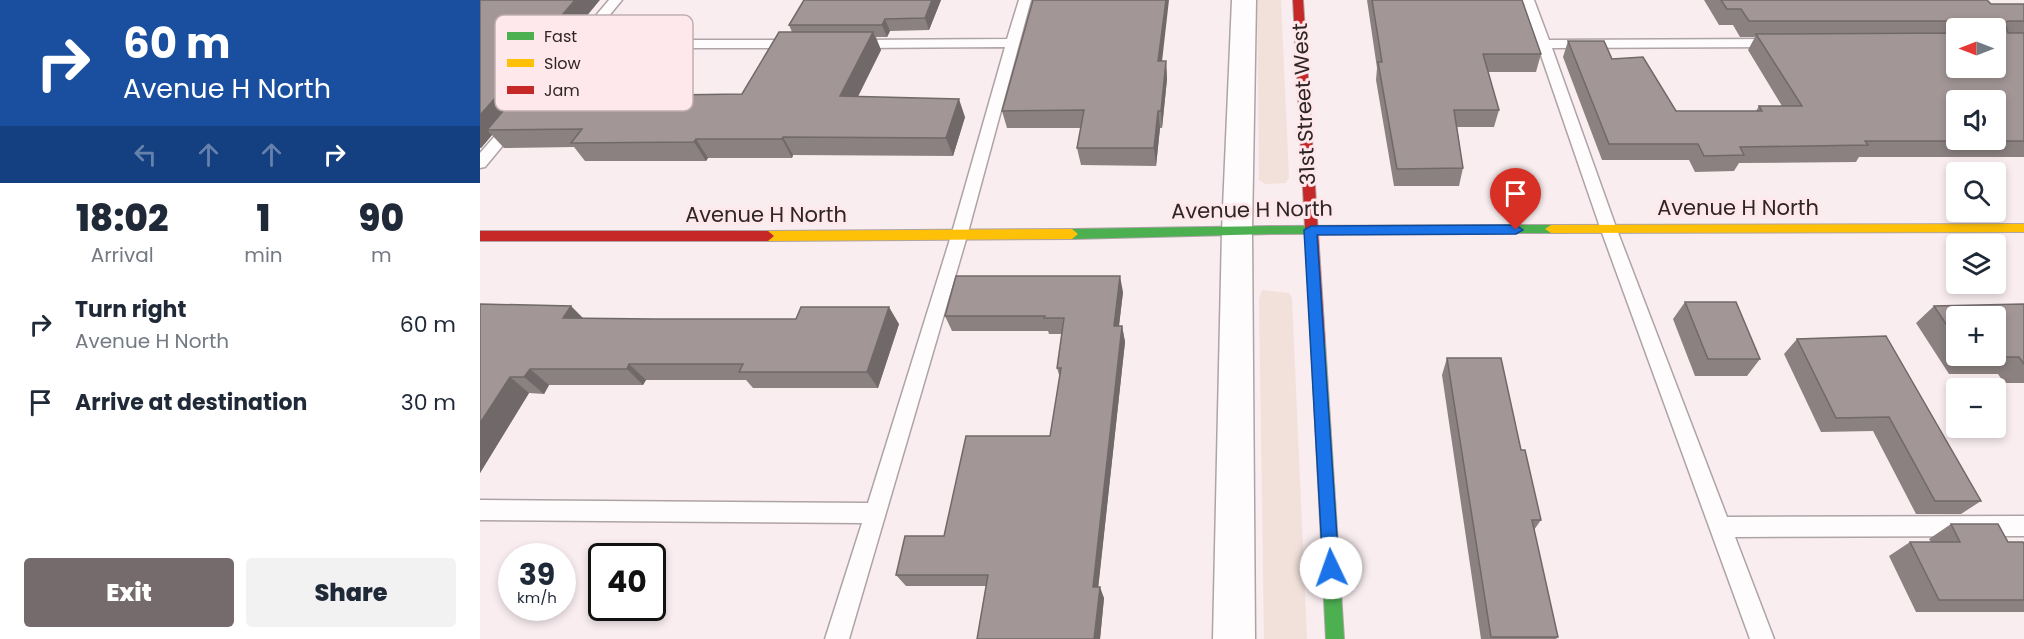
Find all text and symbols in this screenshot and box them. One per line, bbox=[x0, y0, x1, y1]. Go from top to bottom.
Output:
text: 60 m bbox=[123, 14, 231, 73]
legend bbox=[495, 15, 693, 111]
north arrow bbox=[1946, 18, 2006, 78]
map controls bbox=[1946, 18, 2006, 438]
street label: 31st Street West bbox=[1285, 22, 1322, 186]
icon: right bbox=[24, 24, 102, 102]
text: Fast bbox=[544, 25, 577, 48]
text: Slow bbox=[544, 52, 581, 75]
text: Avenue H North bbox=[123, 70, 331, 107]
text: Jam bbox=[544, 79, 580, 102]
button: sound bbox=[1946, 90, 2006, 150]
icon: left bbox=[129, 138, 162, 171]
icon: ahead bbox=[192, 138, 225, 171]
icon: ahead bbox=[255, 138, 288, 171]
icon: right bbox=[318, 138, 351, 171]
button: search bbox=[1946, 162, 2006, 222]
pin bbox=[1490, 168, 1541, 230]
icon: arrive bbox=[1499, 177, 1532, 210]
text: 18:02 bbox=[76, 193, 168, 244]
text: 1 bbox=[257, 193, 270, 244]
text: 90 bbox=[359, 193, 404, 244]
street label: Avenue H North bbox=[1657, 193, 1819, 222]
street label: Avenue H North bbox=[1171, 194, 1333, 225]
street label: Avenue H North bbox=[685, 200, 847, 229]
button: layers bbox=[1946, 234, 2006, 294]
text: Arrival bbox=[91, 241, 154, 269]
text: min bbox=[244, 241, 283, 269]
text: m bbox=[371, 241, 392, 269]
text: Turn right bbox=[75, 294, 186, 325]
button: + bbox=[1946, 306, 2006, 366]
icon: right bbox=[24, 308, 57, 341]
text: 60 m bbox=[400, 309, 456, 340]
text: Avenue H North bbox=[75, 327, 229, 355]
button: − bbox=[1946, 378, 2006, 438]
icon: arrive bbox=[24, 386, 57, 419]
text: Arrive at destination bbox=[75, 387, 307, 418]
text: 30 m bbox=[401, 387, 456, 418]
position arrow bbox=[1299, 536, 1363, 600]
speed limit sign: 40 bbox=[588, 543, 666, 621]
text: 39 bbox=[519, 553, 555, 596]
button: Exit bbox=[24, 558, 234, 627]
button: Share bbox=[246, 558, 456, 627]
text: km/h bbox=[517, 587, 557, 608]

